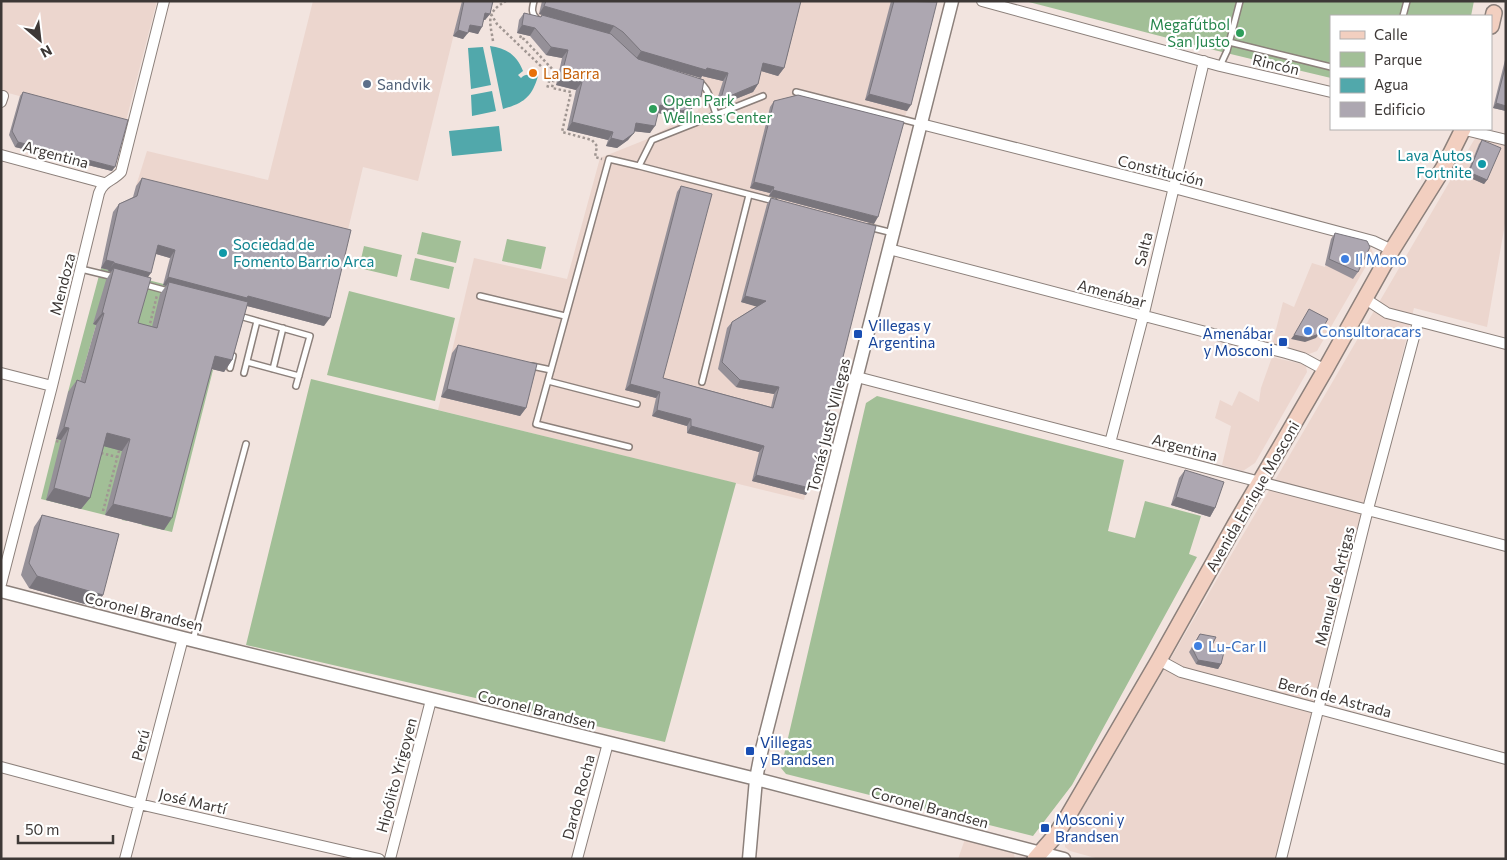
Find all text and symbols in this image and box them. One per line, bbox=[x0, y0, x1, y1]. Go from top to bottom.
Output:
north arrow bbox=[15, 15, 65, 65]
place label: Megafútbol San Justo bbox=[1150, 15, 1230, 50]
legend bbox=[1330, 15, 1492, 130]
text: Calle bbox=[1374, 25, 1408, 43]
marker: Megafútbol San Justo bbox=[1234, 27, 1246, 39]
text: N bbox=[38, 42, 55, 62]
street label: Rincón bbox=[1251, 50, 1301, 78]
text: Parque bbox=[1374, 50, 1422, 68]
place label: La Barra bbox=[543, 64, 600, 82]
marker: La Barra bbox=[527, 67, 539, 79]
place label: Sandvik bbox=[377, 75, 431, 93]
text: Agua bbox=[1374, 75, 1408, 93]
marker: Sandvik bbox=[361, 78, 373, 90]
place label: Open Park Wellness Center bbox=[663, 91, 773, 126]
text: Edificio bbox=[1374, 100, 1425, 118]
marker: Open Park Wellness Center bbox=[647, 103, 659, 115]
street label: Argentina bbox=[21, 137, 91, 171]
place label: Lava Autos Fortnite bbox=[1397, 146, 1472, 181]
street label: Constitución bbox=[1116, 151, 1206, 189]
marker: Lava Autos Fortnite bbox=[1476, 158, 1488, 170]
street label: Salta bbox=[1130, 230, 1156, 268]
place label: Sociedad de Fomento Barrio Arca bbox=[233, 235, 374, 270]
marker: Sociedad de Fomento Barrio Arca bbox=[217, 247, 229, 259]
place label: Il Mono bbox=[1355, 250, 1407, 268]
street label: Mendoza bbox=[46, 251, 78, 317]
marker: Il Mono bbox=[1339, 253, 1351, 265]
street label: Amenábar bbox=[1076, 275, 1148, 311]
place label: Villegas y Argentina bbox=[868, 316, 935, 351]
place label: Consultoracars bbox=[1318, 322, 1422, 340]
place label: Amenábar y Mosconi bbox=[1203, 324, 1273, 359]
marker: Consultoracars bbox=[1302, 325, 1314, 337]
marker: Villegas y Argentina bbox=[852, 328, 864, 340]
marker: Amenábar y Mosconi bbox=[1277, 336, 1289, 348]
street label: Tomás Justo Villegas bbox=[803, 356, 853, 494]
street label: Avenida Enrique Mosconi bbox=[1201, 417, 1303, 575]
street label: Argentina bbox=[1150, 430, 1220, 464]
street label: Manuel de Artigas bbox=[1310, 524, 1358, 647]
street label: Coronel Brandsen bbox=[83, 588, 205, 634]
place label: Lu-Car II bbox=[1208, 637, 1267, 655]
marker: Lu-Car II bbox=[1192, 640, 1204, 652]
street label: Berón de Astrada bbox=[1276, 673, 1394, 721]
street label: Coronel Brandsen bbox=[476, 686, 598, 732]
street label: Hipólito Yrigoyen bbox=[372, 716, 420, 834]
street label: Perú bbox=[127, 727, 153, 763]
place label: Villegas y Brandsen bbox=[760, 733, 835, 768]
marker: Villegas y Brandsen bbox=[744, 745, 756, 757]
street label: Dardo Rocha bbox=[558, 752, 598, 842]
street label: Coronel Brandsen bbox=[869, 783, 991, 831]
street label: José Martí bbox=[157, 784, 230, 818]
place label: Mosconi y Brandsen bbox=[1055, 810, 1125, 845]
scale bar bbox=[18, 812, 112, 844]
text: 50 m bbox=[25, 820, 59, 838]
marker: Mosconi y Brandsen bbox=[1039, 822, 1051, 834]

